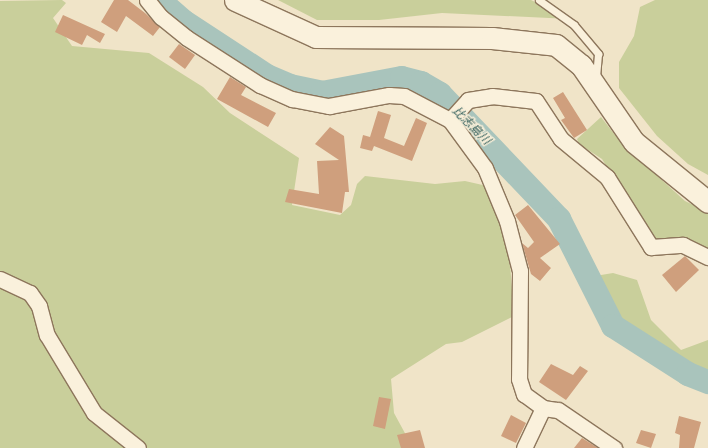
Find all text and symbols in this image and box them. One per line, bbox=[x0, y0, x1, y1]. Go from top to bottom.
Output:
water label: 比志島川 bbox=[449, 104, 493, 148]

